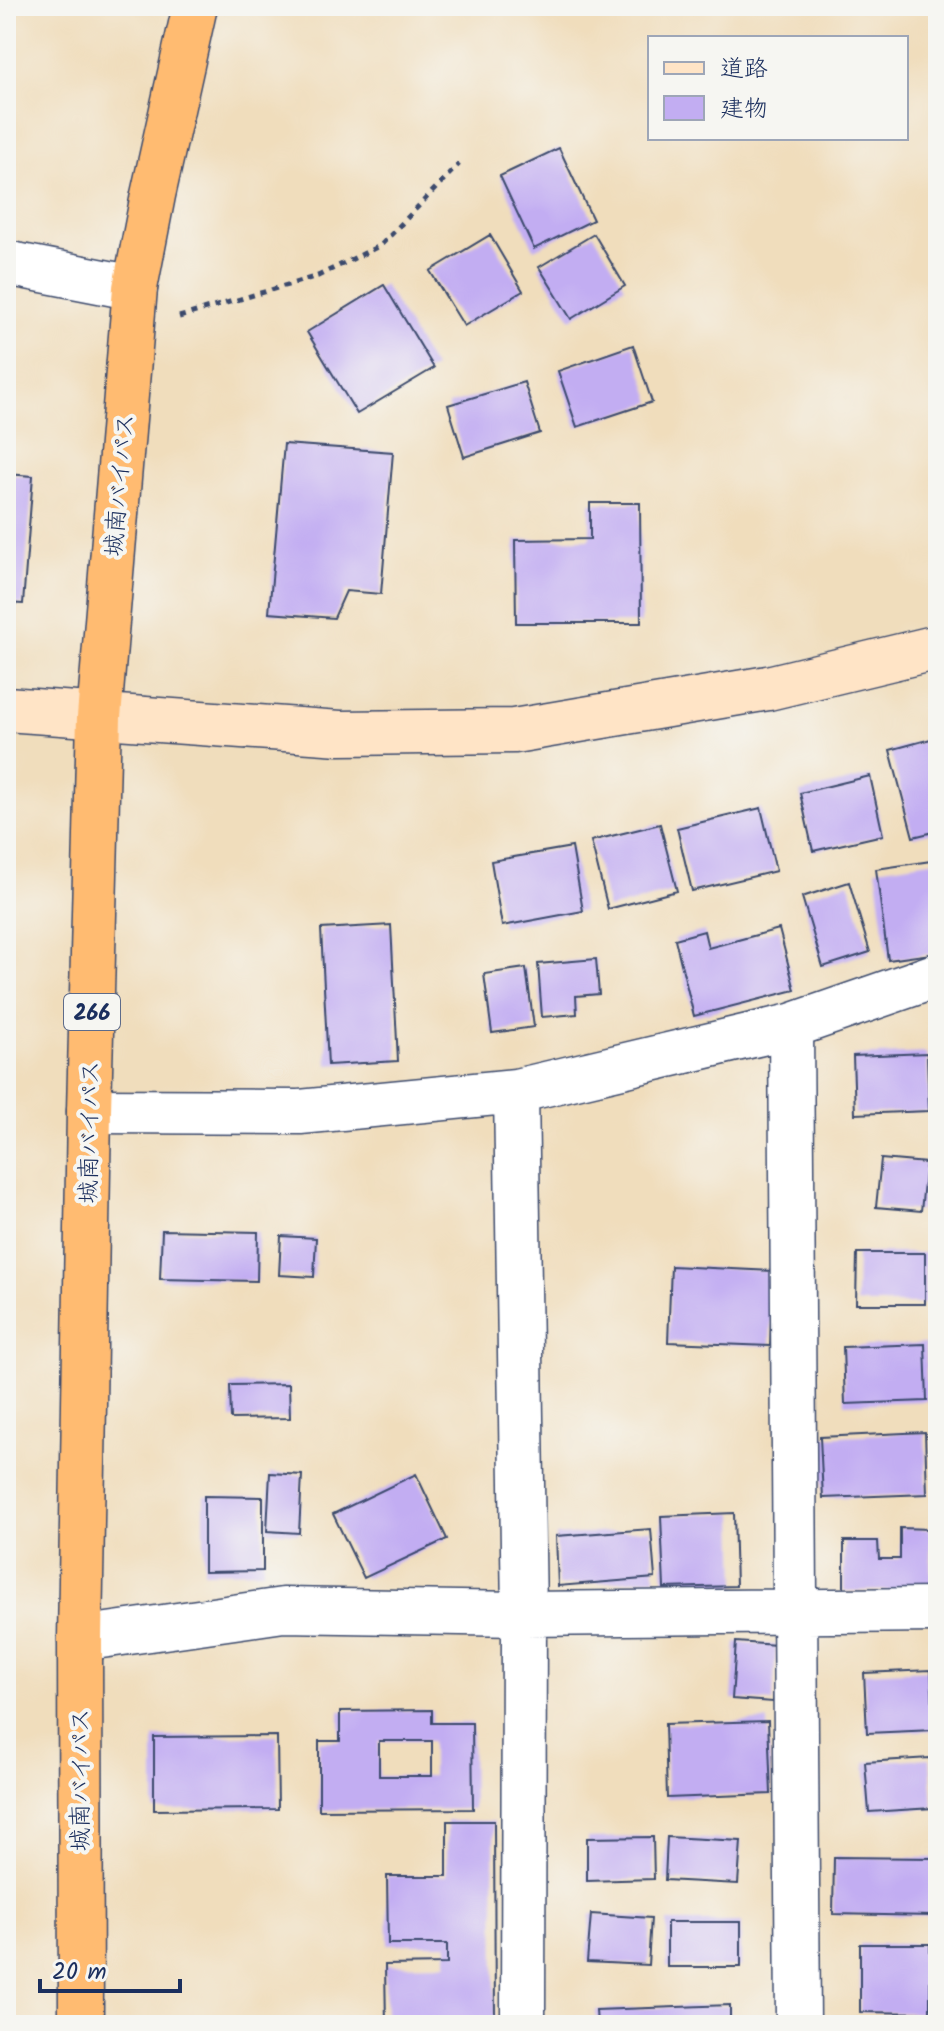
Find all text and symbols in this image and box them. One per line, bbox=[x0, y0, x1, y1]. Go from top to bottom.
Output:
legend bbox=[648, 36, 908, 140]
text: 道路 bbox=[720, 50, 768, 89]
text: 建物 bbox=[720, 90, 768, 129]
street label: 城南バイパス bbox=[95, 412, 146, 558]
road number: 266 bbox=[64, 994, 120, 1030]
street label: 城南バイパス bbox=[70, 1060, 111, 1204]
street label: 城南バイパス bbox=[62, 1708, 101, 1852]
scale bar bbox=[40, 1943, 180, 1993]
text: 20 m bbox=[52, 1953, 107, 1992]

